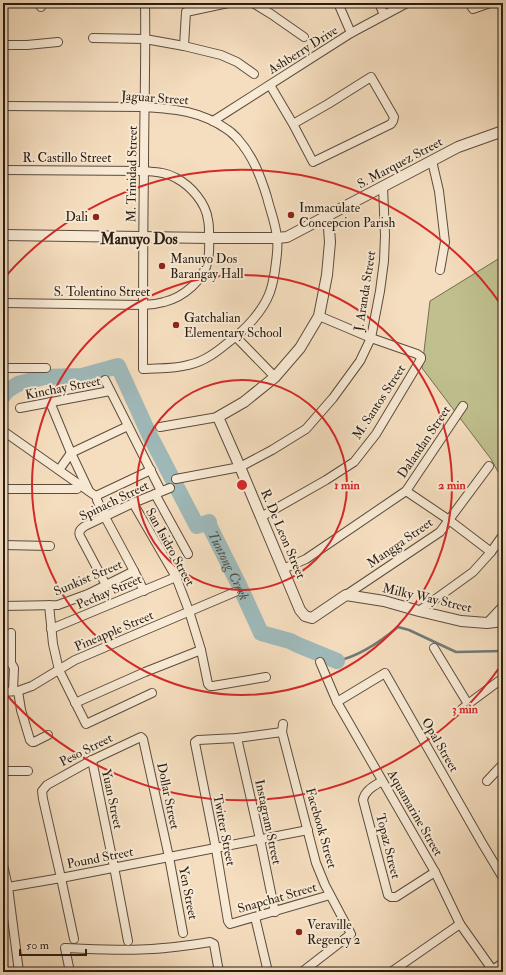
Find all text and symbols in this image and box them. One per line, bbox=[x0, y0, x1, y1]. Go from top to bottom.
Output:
street label: Ashberry Drive bbox=[264, 22, 342, 79]
street label: Jaguar Street bbox=[120, 88, 189, 108]
street label: M. Trinidad Street bbox=[123, 126, 141, 222]
street label: S. Marquez Street bbox=[355, 134, 445, 192]
street label: R. Castillo Street bbox=[23, 150, 111, 166]
place label: Immaculate Concepcion Parish bbox=[299, 200, 395, 232]
place label: Dali bbox=[65, 209, 89, 225]
marker: Immaculate Concepcion Parish bbox=[286, 210, 296, 220]
marker: Dali bbox=[91, 212, 101, 222]
district label: Manuyo Dos bbox=[99, 230, 178, 250]
street label: J. Aranda Street bbox=[351, 250, 379, 333]
place label: Manuyo Dos Barangay Hall bbox=[170, 251, 244, 283]
marker: Manuyo Dos Barangay Hall bbox=[157, 261, 167, 271]
street label: S. Tolentino Street bbox=[54, 284, 150, 300]
place label: Gatchalian Elementary School bbox=[184, 310, 283, 342]
marker: Gatchalian Elementary School bbox=[171, 320, 181, 330]
street label: M. Santos Street bbox=[349, 362, 409, 442]
street label: Kinchay Street bbox=[24, 373, 102, 404]
street label: Dalandan Street bbox=[394, 403, 454, 481]
street label: Spinach Street bbox=[77, 477, 152, 526]
centre of rings bbox=[235, 478, 249, 492]
text: 1 min bbox=[334, 478, 361, 493]
text: 2 min bbox=[438, 478, 466, 493]
street label: R. De Leon Street bbox=[257, 487, 309, 581]
street label: San Isidro Street bbox=[142, 505, 198, 589]
street label: Mangga Street bbox=[364, 514, 436, 572]
water label: Tuntong Creek bbox=[205, 528, 253, 603]
street label: Sunkist Street bbox=[51, 556, 125, 600]
street label: Pechay Street bbox=[74, 571, 145, 614]
street label: Milky Way Street bbox=[381, 580, 473, 617]
street label: Pineapple Street bbox=[72, 607, 156, 656]
text: 3 min bbox=[452, 702, 479, 717]
street label: Opal Street bbox=[417, 715, 462, 775]
street label: Peso Street bbox=[57, 730, 115, 770]
street label: Dollar Street bbox=[153, 761, 183, 831]
street label: Aquamarine Street bbox=[383, 766, 446, 859]
street label: Yuan Street bbox=[98, 768, 126, 830]
street label: Instagram Street bbox=[251, 778, 285, 866]
street label: Facebook Street bbox=[302, 786, 340, 870]
street label: Twitter Street bbox=[209, 793, 239, 867]
street label: Topaz Street bbox=[371, 812, 404, 880]
street label: Pound Street bbox=[65, 844, 135, 872]
street label: Yen Street bbox=[175, 865, 201, 921]
street label: Snapchat Street bbox=[236, 879, 319, 918]
place label: Veraville Regency 2 bbox=[307, 917, 361, 949]
marker: Veraville Regency 2 bbox=[294, 927, 304, 937]
scale bar bbox=[20, 931, 86, 957]
text: 50 m bbox=[26, 938, 50, 953]

